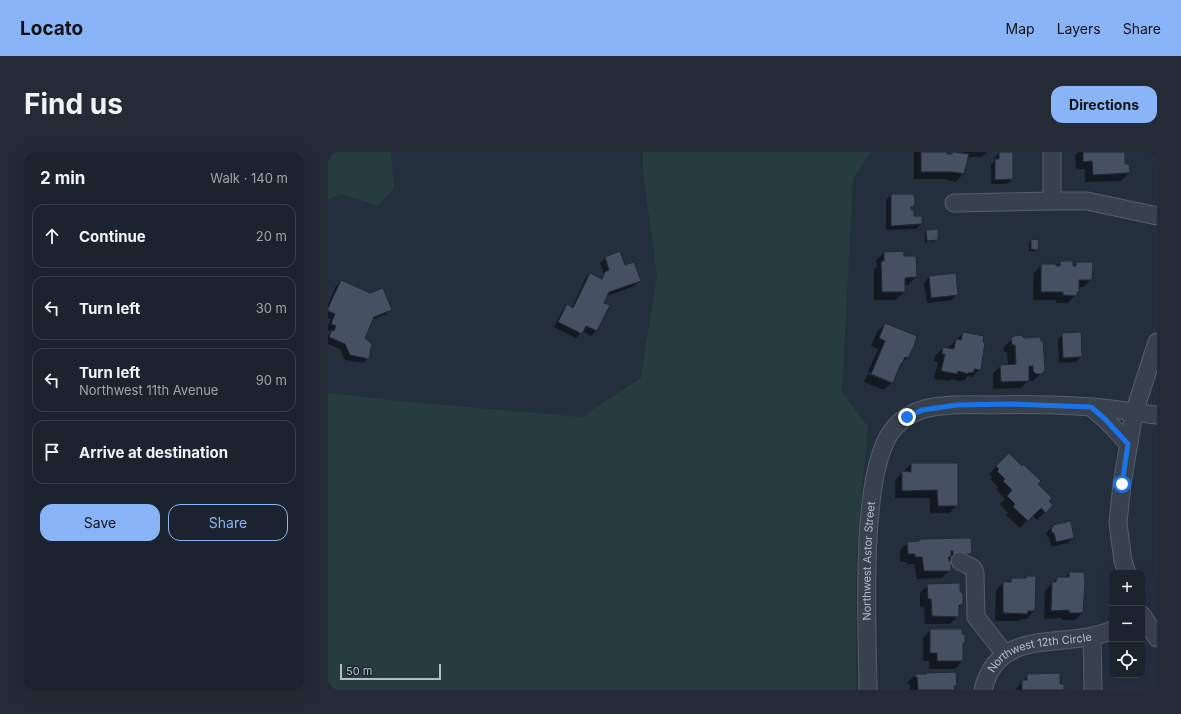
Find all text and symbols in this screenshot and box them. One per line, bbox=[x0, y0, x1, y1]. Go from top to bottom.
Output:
text: Locato bbox=[20, 17, 83, 40]
text: Map bbox=[1006, 20, 1035, 37]
text: Layers bbox=[1057, 20, 1101, 37]
text: Share bbox=[1123, 20, 1161, 37]
button: Directions bbox=[1051, 86, 1157, 123]
text: Find us bbox=[24, 87, 123, 121]
text: 2 min bbox=[40, 168, 85, 188]
text: Walk · 140 m bbox=[210, 170, 288, 186]
icon: ahead bbox=[41, 225, 63, 247]
text: Continue bbox=[79, 227, 146, 246]
text: 20 m bbox=[256, 228, 287, 244]
icon: left bbox=[41, 297, 63, 319]
text: Turn left bbox=[79, 299, 140, 318]
text: 30 m bbox=[256, 300, 287, 316]
text: Turn left bbox=[79, 363, 140, 382]
icon: left bbox=[41, 369, 63, 391]
text: 90 m bbox=[256, 372, 287, 388]
text: Northwest 11th Avenue bbox=[79, 382, 218, 398]
route end bbox=[898, 408, 916, 426]
icon: arrive bbox=[41, 441, 63, 463]
text: Arrive at destination bbox=[79, 443, 228, 462]
route start bbox=[1113, 475, 1131, 493]
street label: Northwest Astor Street bbox=[860, 500, 878, 621]
button: Save bbox=[40, 504, 160, 541]
button: Share bbox=[168, 504, 288, 541]
map controls bbox=[1109, 570, 1145, 678]
button: + bbox=[1109, 570, 1145, 606]
button: − bbox=[1109, 606, 1145, 642]
street label: Northwest 12th Circle bbox=[984, 630, 1093, 675]
button: locate bbox=[1109, 642, 1145, 678]
scale bar bbox=[340, 662, 441, 681]
text: 50 m bbox=[346, 664, 372, 678]

